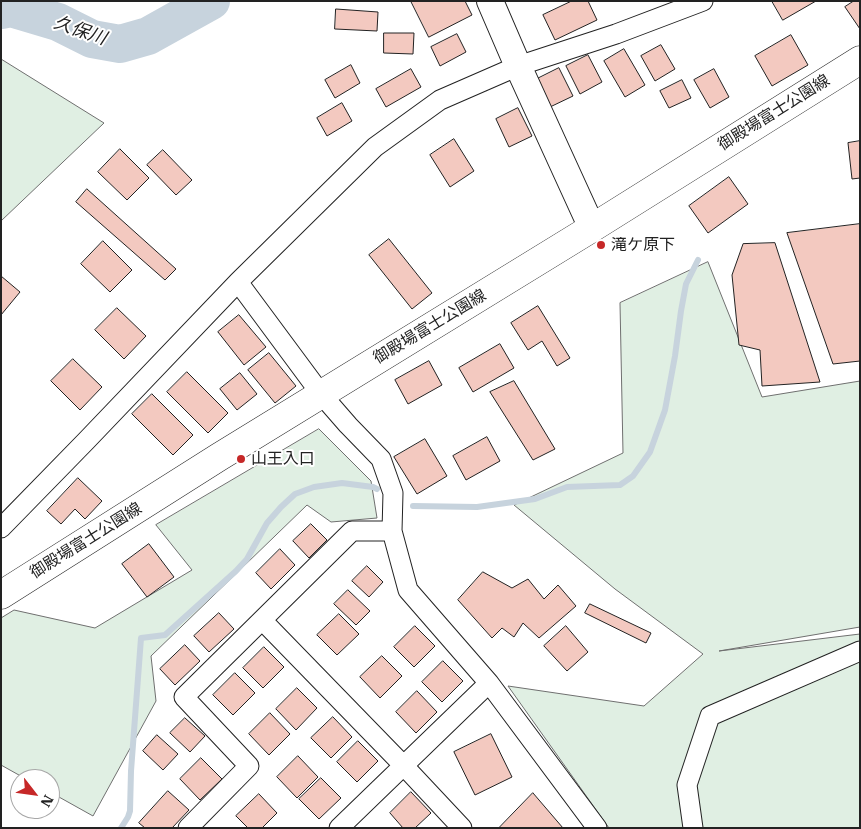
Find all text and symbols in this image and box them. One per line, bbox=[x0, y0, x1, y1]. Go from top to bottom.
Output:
water label: 久保川 bbox=[51, 12, 109, 50]
street label: 御殿場富士公園線 bbox=[715, 71, 833, 155]
place label: 滝ケ原下 bbox=[611, 235, 675, 255]
marker: 滝ケ原下 bbox=[595, 239, 607, 251]
street label: 御殿場富士公園線 bbox=[370, 286, 490, 368]
place label: 山王入口 bbox=[251, 449, 315, 469]
marker: 山王入口 bbox=[235, 453, 247, 465]
street label: 御殿場富士公園線 bbox=[27, 499, 145, 583]
north arrow bbox=[10, 769, 60, 819]
text: N bbox=[37, 792, 58, 810]

